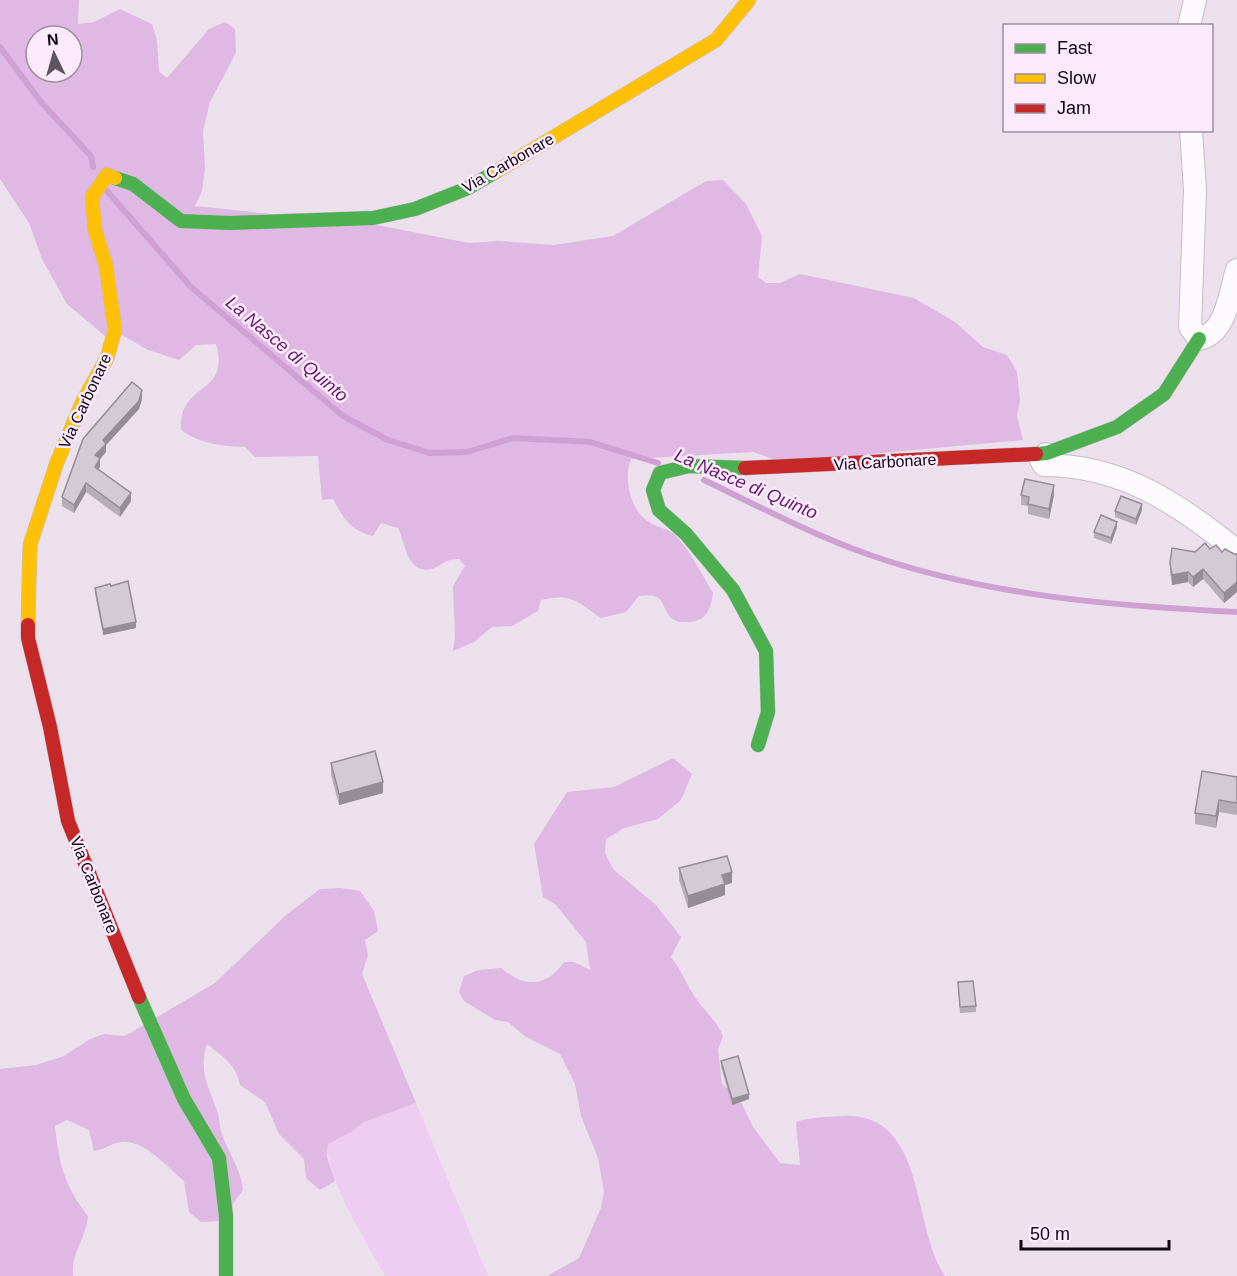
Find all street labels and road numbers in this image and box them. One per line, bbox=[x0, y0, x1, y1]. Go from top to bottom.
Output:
street label: Via Carbonare bbox=[459, 130, 557, 196]
street label: Via Carbonare bbox=[56, 351, 114, 451]
street label: Via Carbonare bbox=[833, 451, 937, 473]
street label: Via Carbonare bbox=[67, 834, 121, 936]

